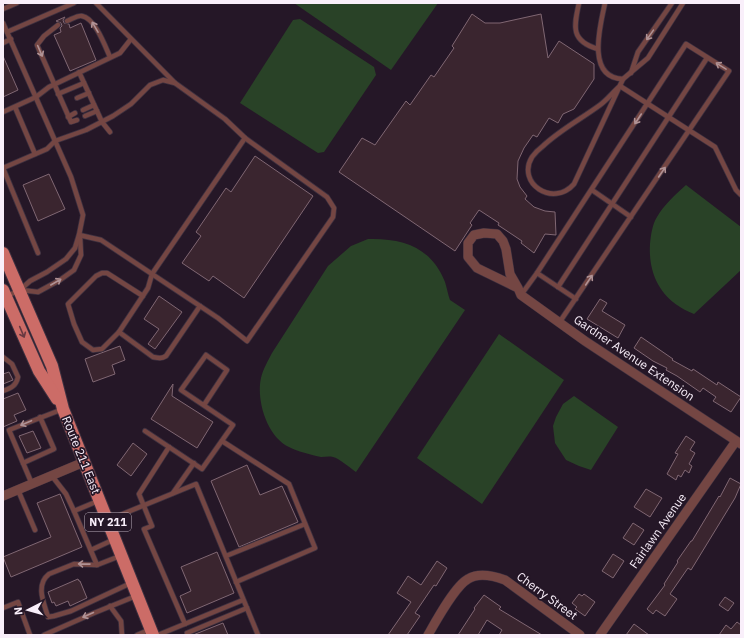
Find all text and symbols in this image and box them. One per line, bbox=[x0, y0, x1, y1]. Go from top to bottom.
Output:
one-way arrow bbox=[90, 21, 98, 33]
one-way arrow bbox=[646, 29, 654, 40]
one-way arrow bbox=[37, 45, 44, 57]
one-way arrow bbox=[715, 62, 727, 70]
one-way arrow bbox=[633, 113, 641, 125]
one-way arrow bbox=[658, 166, 666, 177]
one-way arrow bbox=[585, 274, 594, 285]
one-way arrow bbox=[50, 277, 62, 285]
street label: Gardner Avenue Extension bbox=[571, 311, 698, 404]
one-way arrow bbox=[19, 325, 26, 337]
street label: Route 211 East bbox=[59, 414, 104, 496]
one-way arrow bbox=[21, 419, 33, 427]
street label: Fairlawn Avenue bbox=[626, 490, 689, 571]
road number: NY 211 bbox=[85, 513, 131, 531]
one-way arrow bbox=[78, 561, 91, 568]
street label: Cherry Street bbox=[514, 569, 581, 623]
north arrow bbox=[8, 590, 48, 630]
text: N bbox=[11, 606, 25, 616]
one-way arrow bbox=[83, 612, 95, 619]

